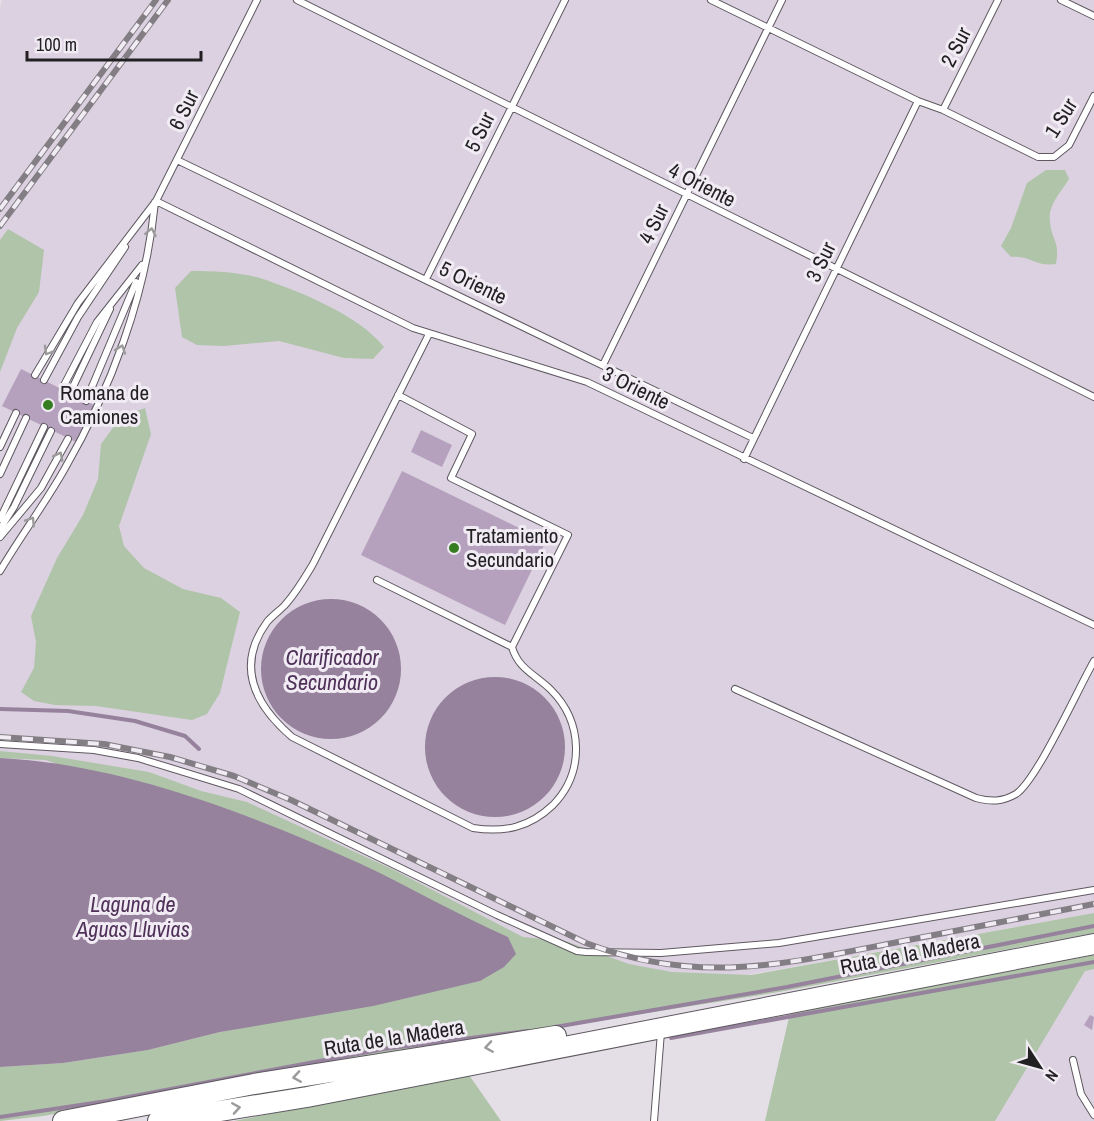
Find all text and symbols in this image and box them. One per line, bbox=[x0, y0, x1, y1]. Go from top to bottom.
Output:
street label: 2 Sur bbox=[933, 22, 978, 72]
scale bar bbox=[27, 24, 201, 62]
text: 100 m bbox=[36, 32, 77, 57]
street label: 6 Sur bbox=[161, 85, 206, 135]
street label: 1 Sur bbox=[1037, 92, 1084, 143]
street label: 5 Sur bbox=[457, 107, 502, 157]
street label: 4 Oriente bbox=[664, 155, 741, 214]
street label: 4 Sur bbox=[631, 199, 676, 249]
one-way arrow bbox=[144, 227, 157, 237]
street label: 3 Sur bbox=[798, 237, 843, 287]
street label: 5 Oriente bbox=[435, 254, 512, 311]
one-way arrow bbox=[44, 344, 55, 355]
one-way arrow bbox=[113, 344, 126, 355]
street label: 3 Oriente bbox=[598, 359, 675, 416]
place label: Romana de Camiones bbox=[60, 378, 149, 431]
marker: Romana de Camiones bbox=[41, 398, 55, 412]
one-way arrow bbox=[52, 452, 64, 463]
one-way arrow bbox=[24, 517, 35, 528]
place label: Tratamiento Secundario bbox=[466, 521, 558, 574]
marker: Tratamiento Secundario bbox=[447, 541, 461, 555]
water label: Clarificador Secundario bbox=[285, 642, 380, 697]
water label: Laguna de Aguas Lluvias bbox=[75, 889, 190, 944]
street label: Ruta de la Madera bbox=[838, 926, 983, 981]
street label: Ruta de la Madera bbox=[322, 1012, 467, 1063]
north arrow bbox=[1010, 1037, 1070, 1097]
one-way arrow bbox=[485, 1040, 494, 1052]
text: N bbox=[1040, 1066, 1064, 1086]
one-way arrow bbox=[292, 1071, 301, 1083]
one-way arrow bbox=[231, 1102, 241, 1115]

